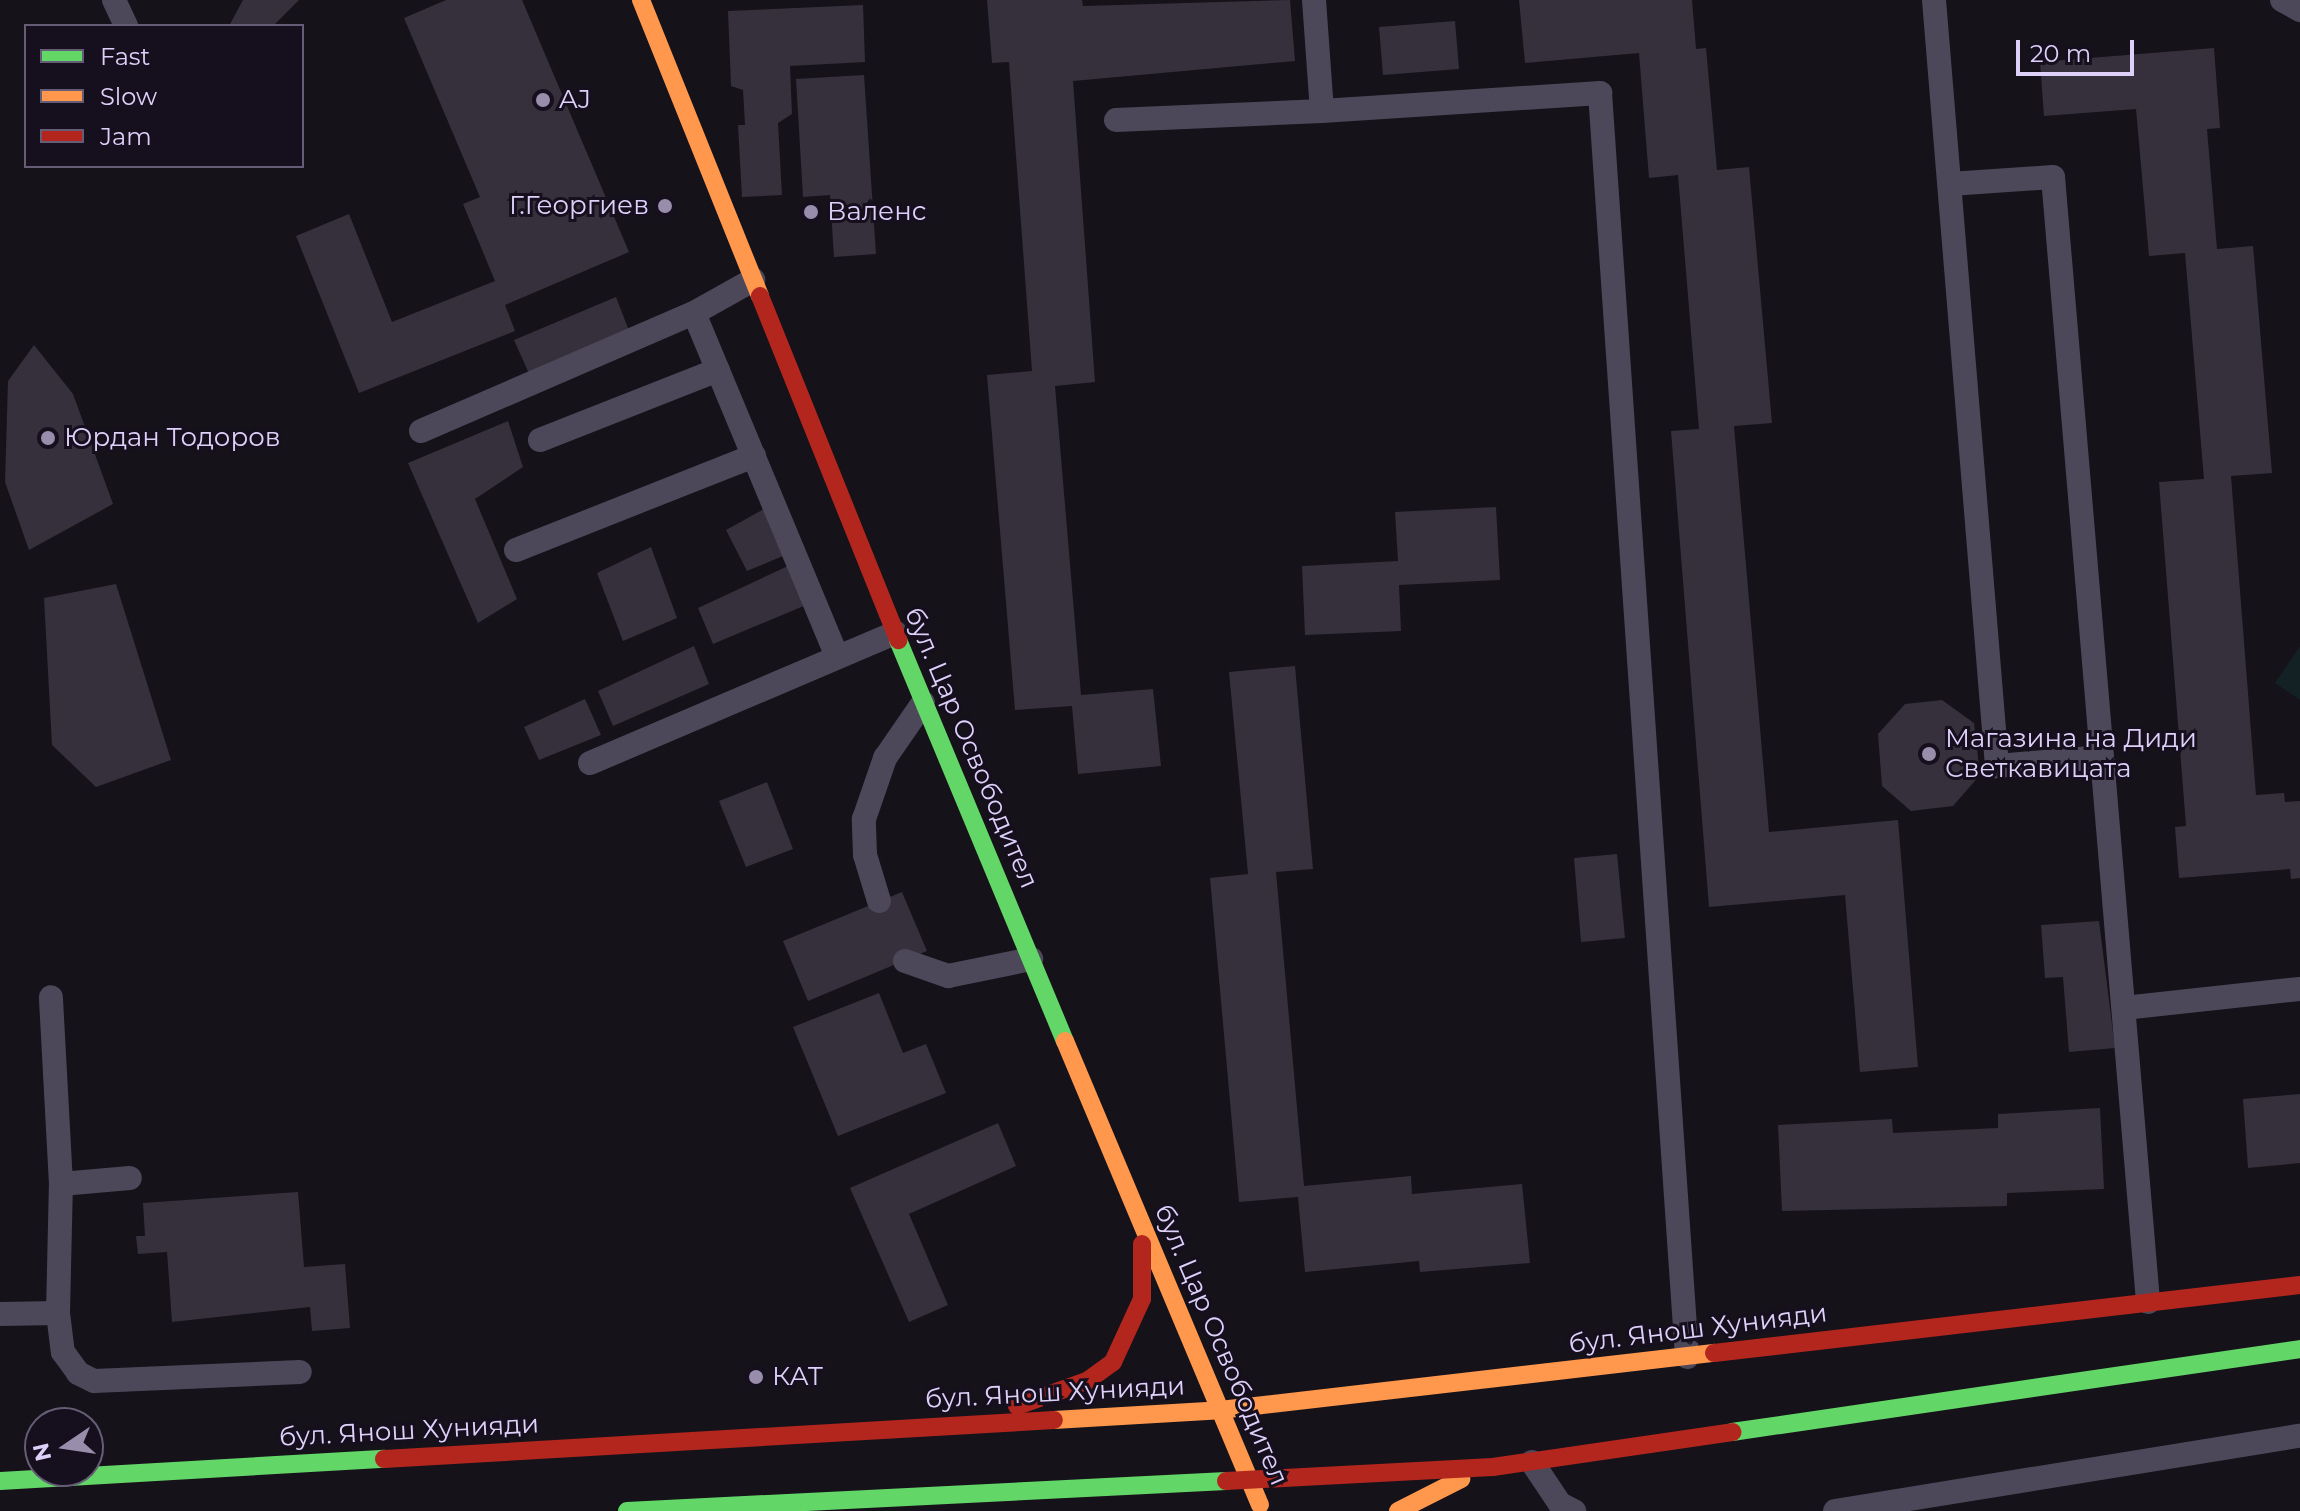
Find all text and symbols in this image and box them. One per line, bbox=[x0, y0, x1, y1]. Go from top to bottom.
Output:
legend bbox=[24, 24, 304, 168]
scale bar bbox=[2020, 24, 2138, 74]
text: 20 m bbox=[2030, 39, 2091, 68]
text: Fast bbox=[100, 42, 150, 71]
text: Slow bbox=[100, 82, 157, 111]
place label: AJ bbox=[559, 84, 591, 116]
marker: AJ bbox=[534, 91, 552, 109]
text: Jam bbox=[100, 122, 152, 151]
place label: Г.Георгиев bbox=[509, 190, 649, 222]
place label: Валенс bbox=[827, 196, 926, 228]
marker: Г.Георгиев bbox=[656, 197, 674, 215]
marker: Валенс bbox=[802, 203, 820, 221]
place label: Юрдан Тодоров bbox=[64, 422, 281, 454]
marker: Юрдан Тодоров bbox=[39, 429, 57, 447]
street label: бул. Цар Освободител bbox=[898, 603, 1044, 893]
place label: Магазина на Диди Светкавицата bbox=[1945, 723, 2197, 784]
marker: Магазина на Диди Светкавицата bbox=[1920, 745, 1938, 763]
street label: бул. Цар Освободител bbox=[1148, 1200, 1294, 1490]
street label: бул. Янош Хунияди bbox=[1567, 1298, 1829, 1360]
place label: КАТ bbox=[772, 1361, 823, 1393]
marker: КАТ bbox=[747, 1368, 765, 1386]
street label: бул. Янош Хунияди bbox=[924, 1371, 1186, 1415]
north arrow bbox=[24, 1407, 104, 1487]
street label: бул. Янош Хунияди bbox=[278, 1409, 540, 1453]
text: N bbox=[27, 1440, 57, 1464]

